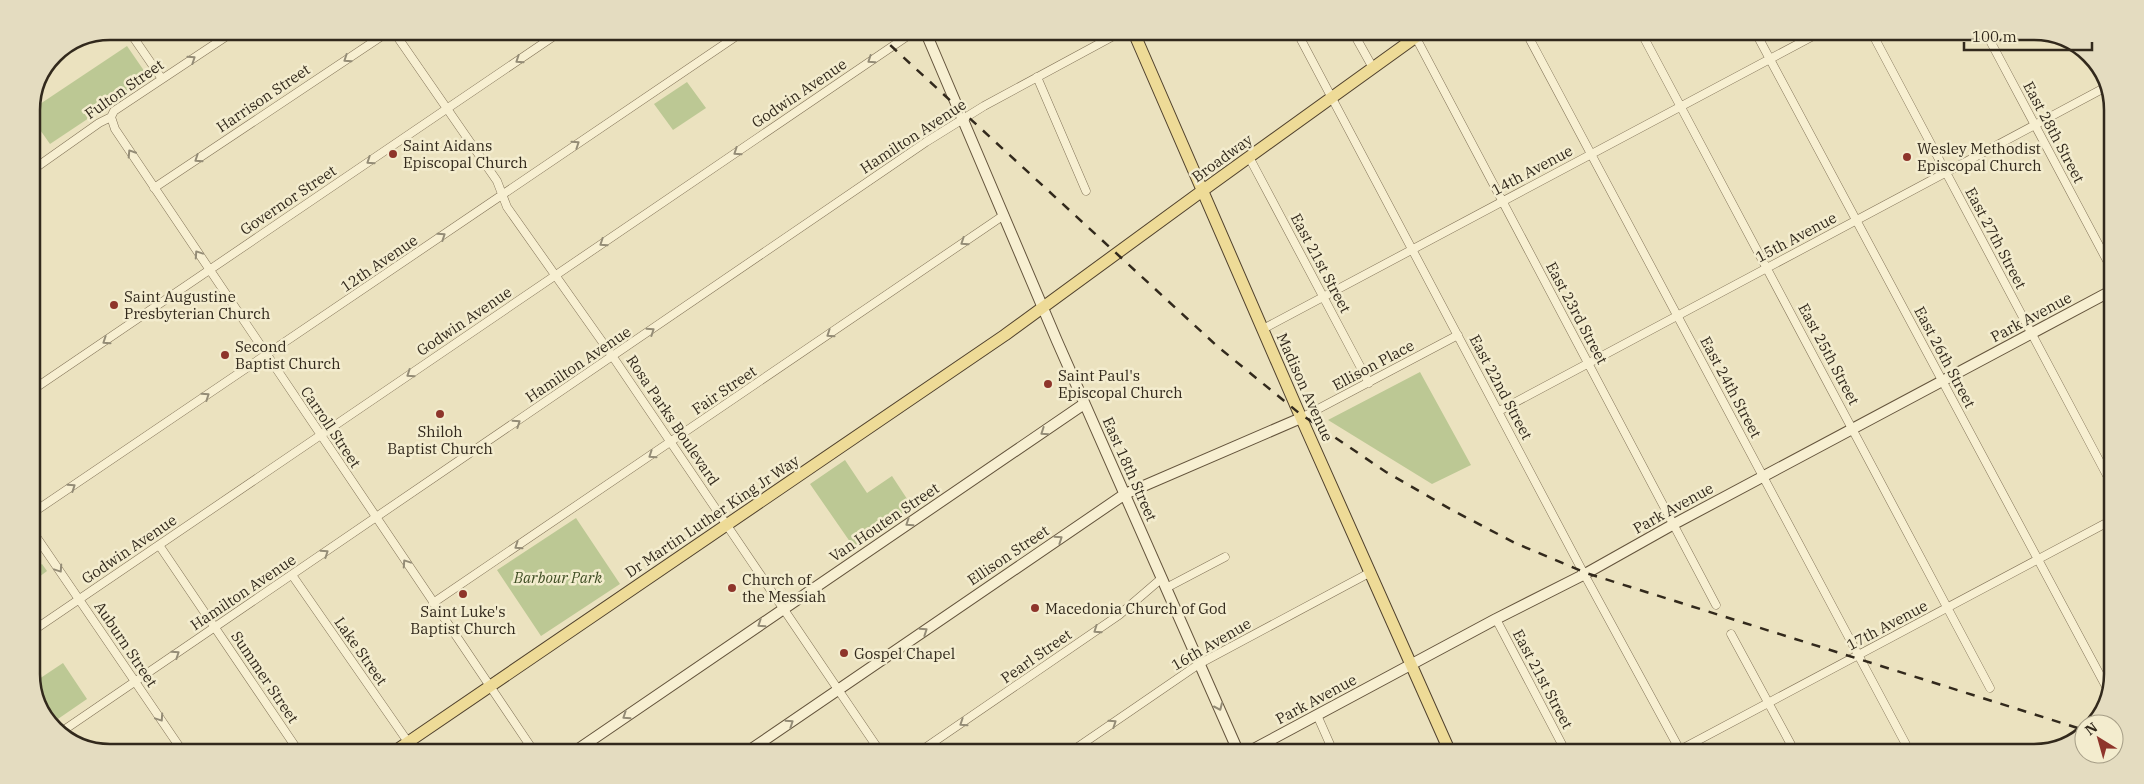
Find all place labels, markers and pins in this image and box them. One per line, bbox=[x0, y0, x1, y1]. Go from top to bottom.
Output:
place label: Saint Aidans Episcopal Church bbox=[403, 136, 528, 172]
place label: Wesley Methodist Episcopal Church bbox=[1917, 139, 2042, 175]
marker: Saint Aidans Episcopal Church bbox=[387, 148, 399, 160]
marker: Wesley Methodist Episcopal Church bbox=[1901, 151, 1913, 163]
place label: Saint Augustine Presbyterian Church bbox=[124, 287, 270, 323]
marker: Saint Augustine Presbyterian Church bbox=[108, 299, 120, 311]
place label: Second Baptist Church bbox=[235, 337, 341, 373]
marker: Second Baptist Church bbox=[219, 349, 231, 361]
place label: Saint Paul's Episcopal Church bbox=[1058, 366, 1183, 402]
marker: Saint Paul's Episcopal Church bbox=[1042, 378, 1054, 390]
marker: Shiloh Baptist Church bbox=[434, 408, 446, 420]
place label: Shiloh Baptist Church bbox=[387, 422, 493, 458]
place label: Church of the Messiah bbox=[742, 570, 826, 606]
marker: Church of the Messiah bbox=[726, 582, 738, 594]
marker: Saint Luke's Baptist Church bbox=[457, 588, 469, 600]
place label: Macedonia Church of God bbox=[1045, 599, 1227, 618]
place label: Saint Luke's Baptist Church bbox=[410, 602, 516, 638]
marker: Macedonia Church of God bbox=[1029, 602, 1041, 614]
place label: Gospel Chapel bbox=[854, 644, 955, 663]
marker: Gospel Chapel bbox=[838, 647, 850, 659]

